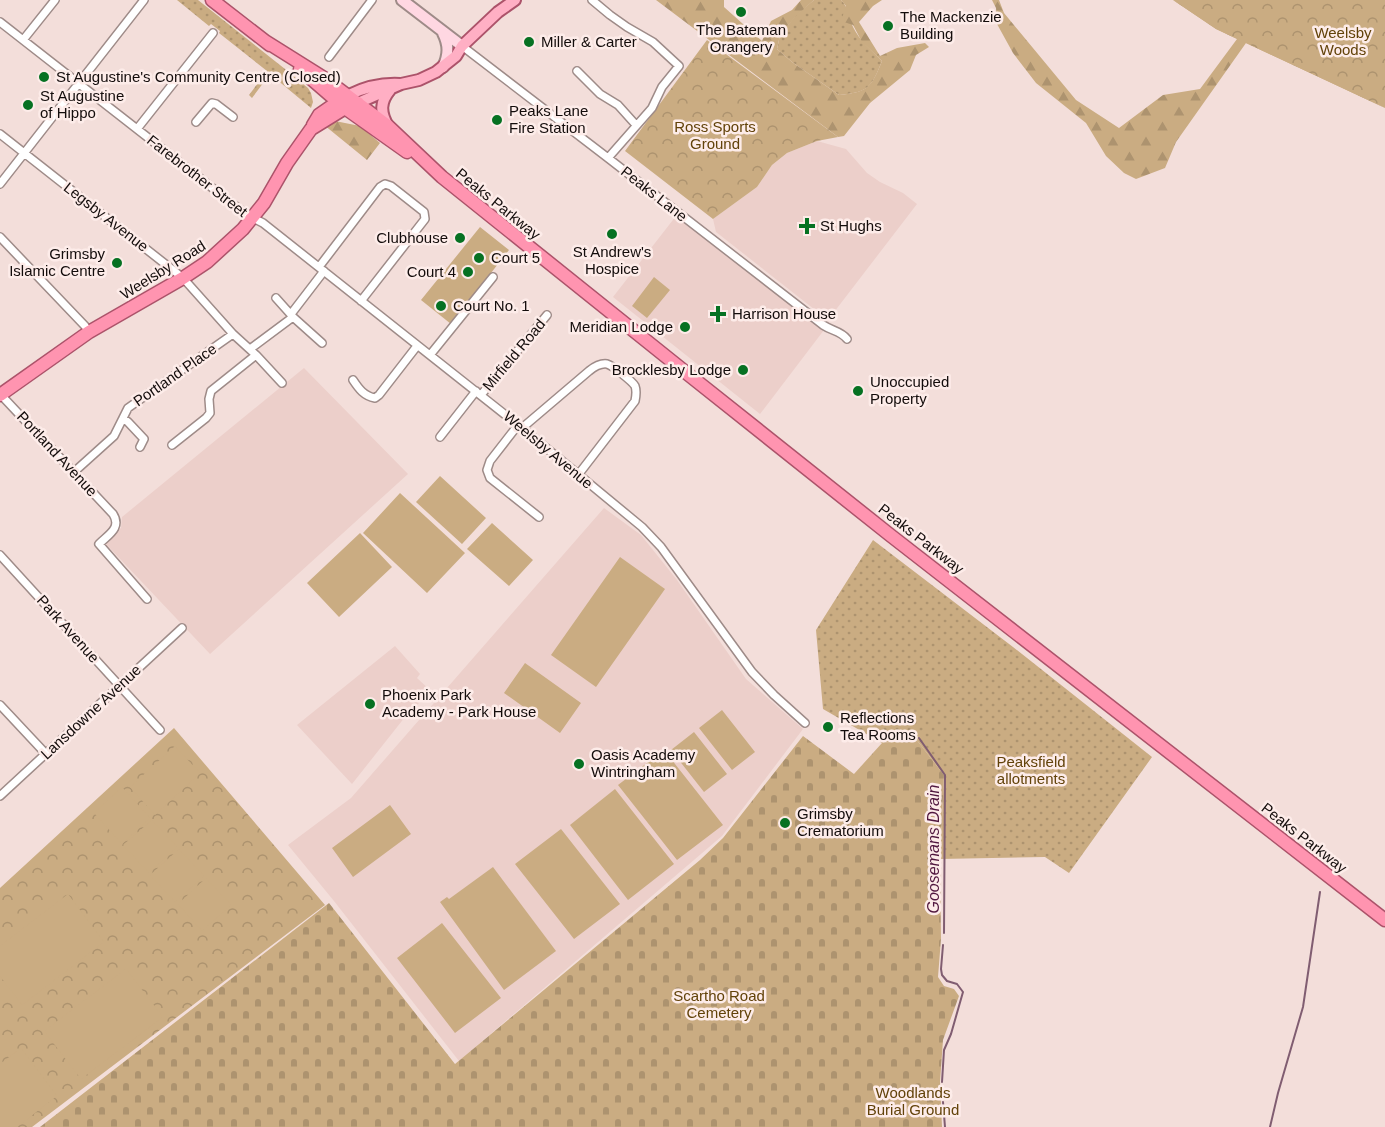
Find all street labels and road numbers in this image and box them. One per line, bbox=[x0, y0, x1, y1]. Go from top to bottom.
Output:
street label: Farebrother Street bbox=[144, 131, 251, 221]
street label: Peaks Lane bbox=[618, 163, 691, 225]
street label: Peaks Parkway bbox=[453, 164, 544, 243]
street label: Legsby Avenue bbox=[61, 178, 152, 255]
street label: Weelsby Road bbox=[117, 237, 208, 303]
street label: Mirfield Road bbox=[479, 315, 549, 394]
street label: Portland Place bbox=[130, 340, 220, 410]
street label: Weelsby Avenue bbox=[500, 407, 596, 492]
street label: Portland Avenue bbox=[14, 408, 101, 500]
street label: Peaks Parkway bbox=[875, 500, 968, 577]
street label: Park Avenue bbox=[34, 591, 103, 666]
street label: Lansdowne Avenue bbox=[37, 661, 144, 762]
street label: Peaks Parkway bbox=[1258, 799, 1351, 876]

